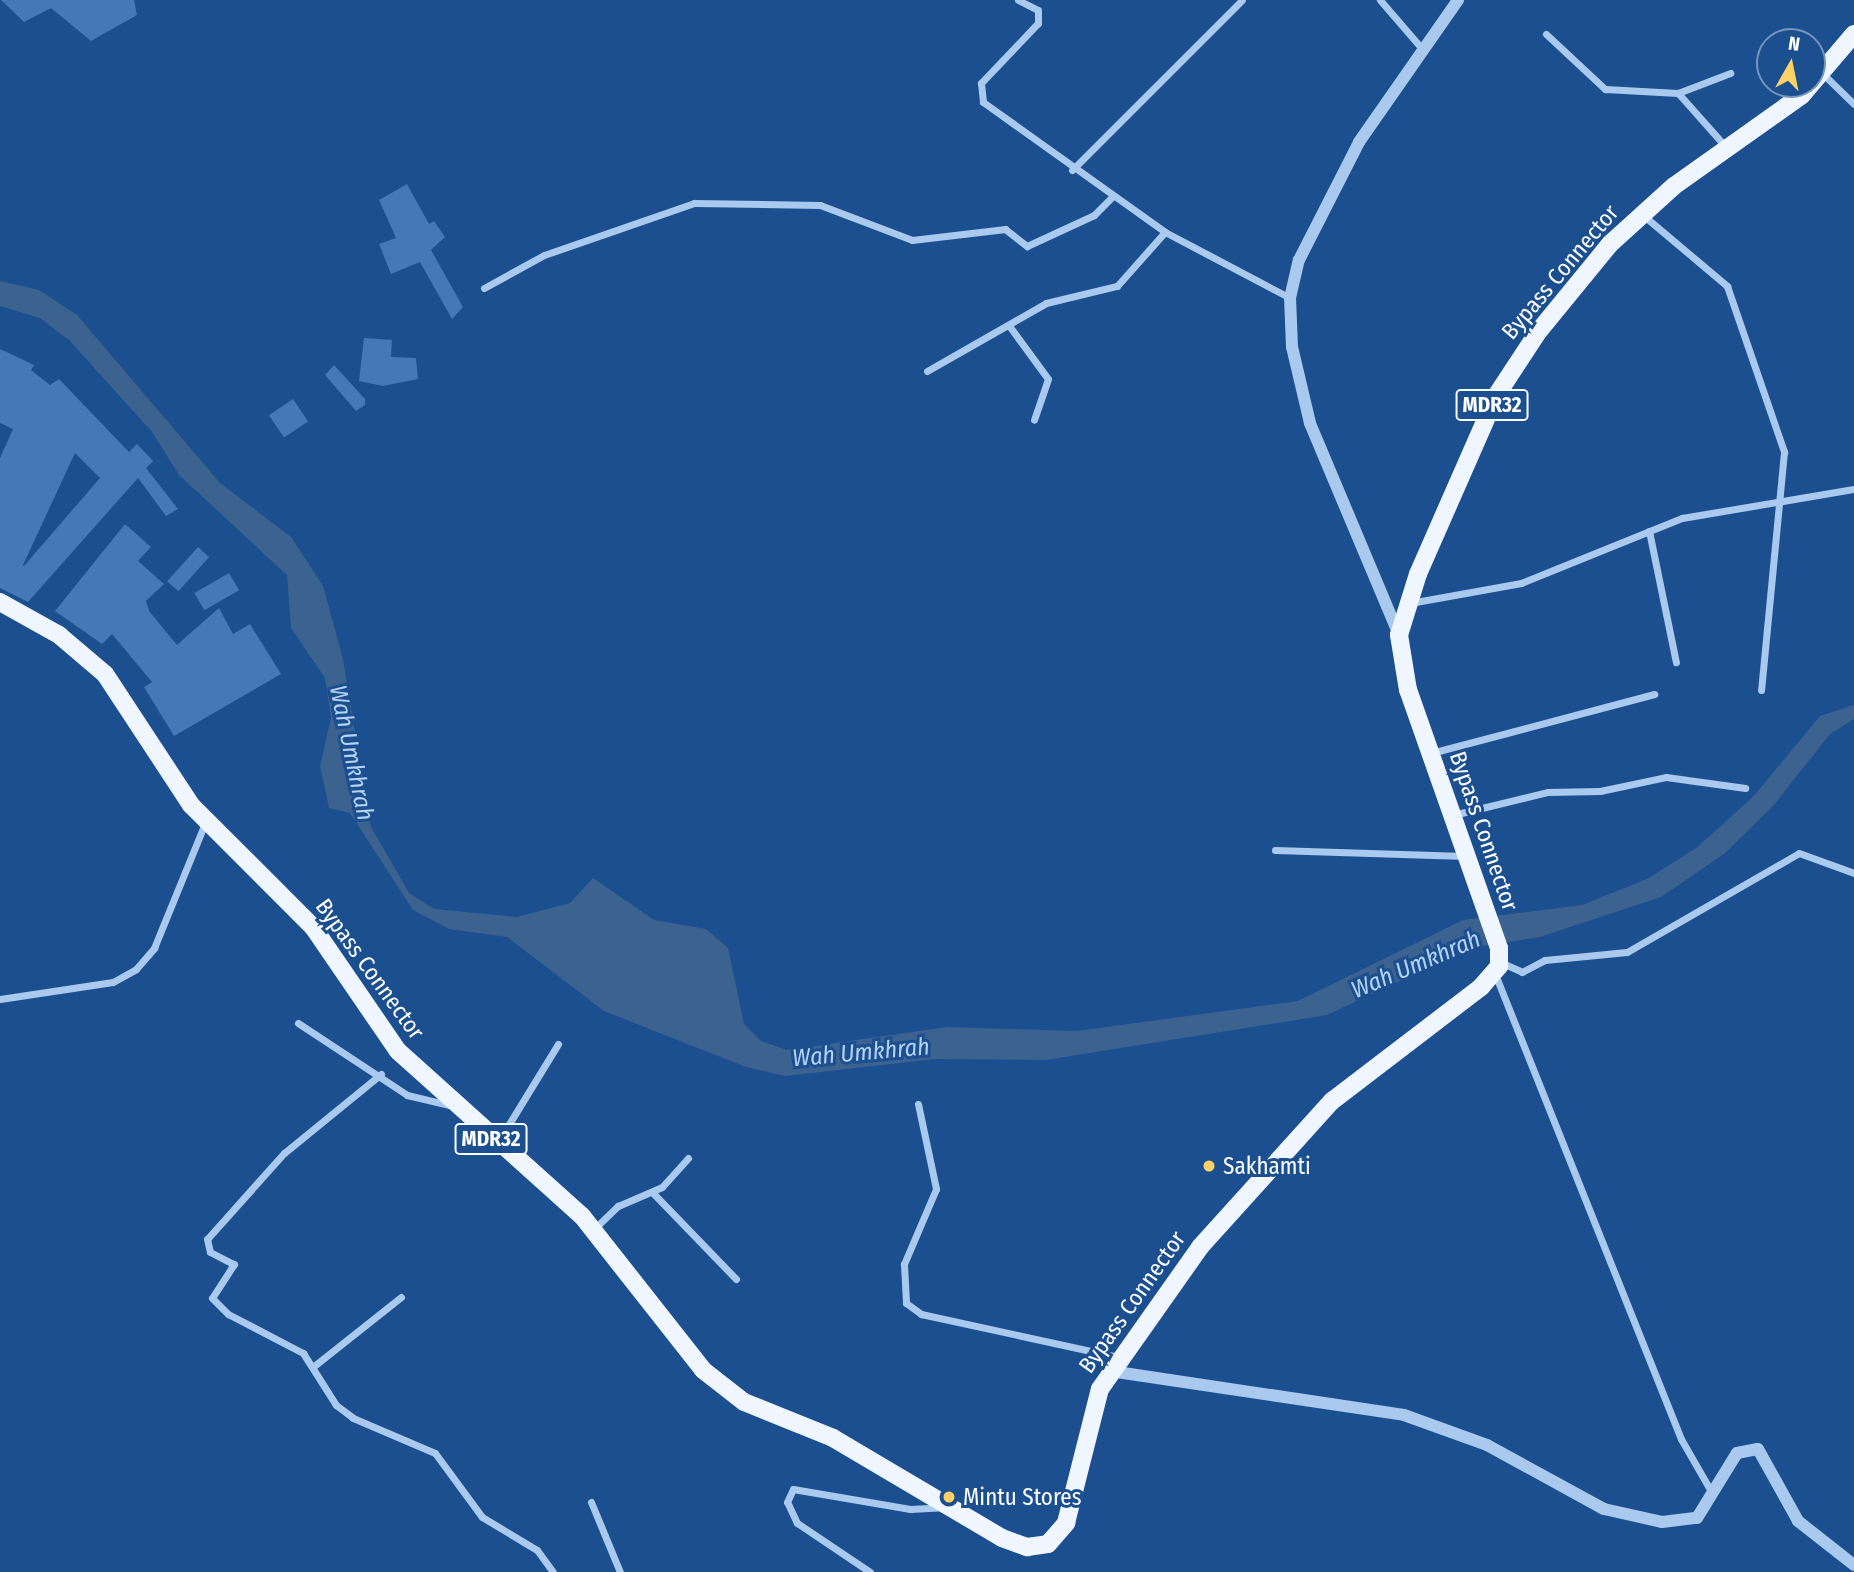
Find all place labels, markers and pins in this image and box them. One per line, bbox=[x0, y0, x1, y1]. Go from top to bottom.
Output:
place label: Sakhamti bbox=[1223, 1152, 1311, 1180]
marker: Sakhamti bbox=[1201, 1158, 1217, 1174]
place label: Mintu Stores bbox=[963, 1483, 1081, 1511]
marker: Mintu Stores bbox=[941, 1489, 957, 1505]

